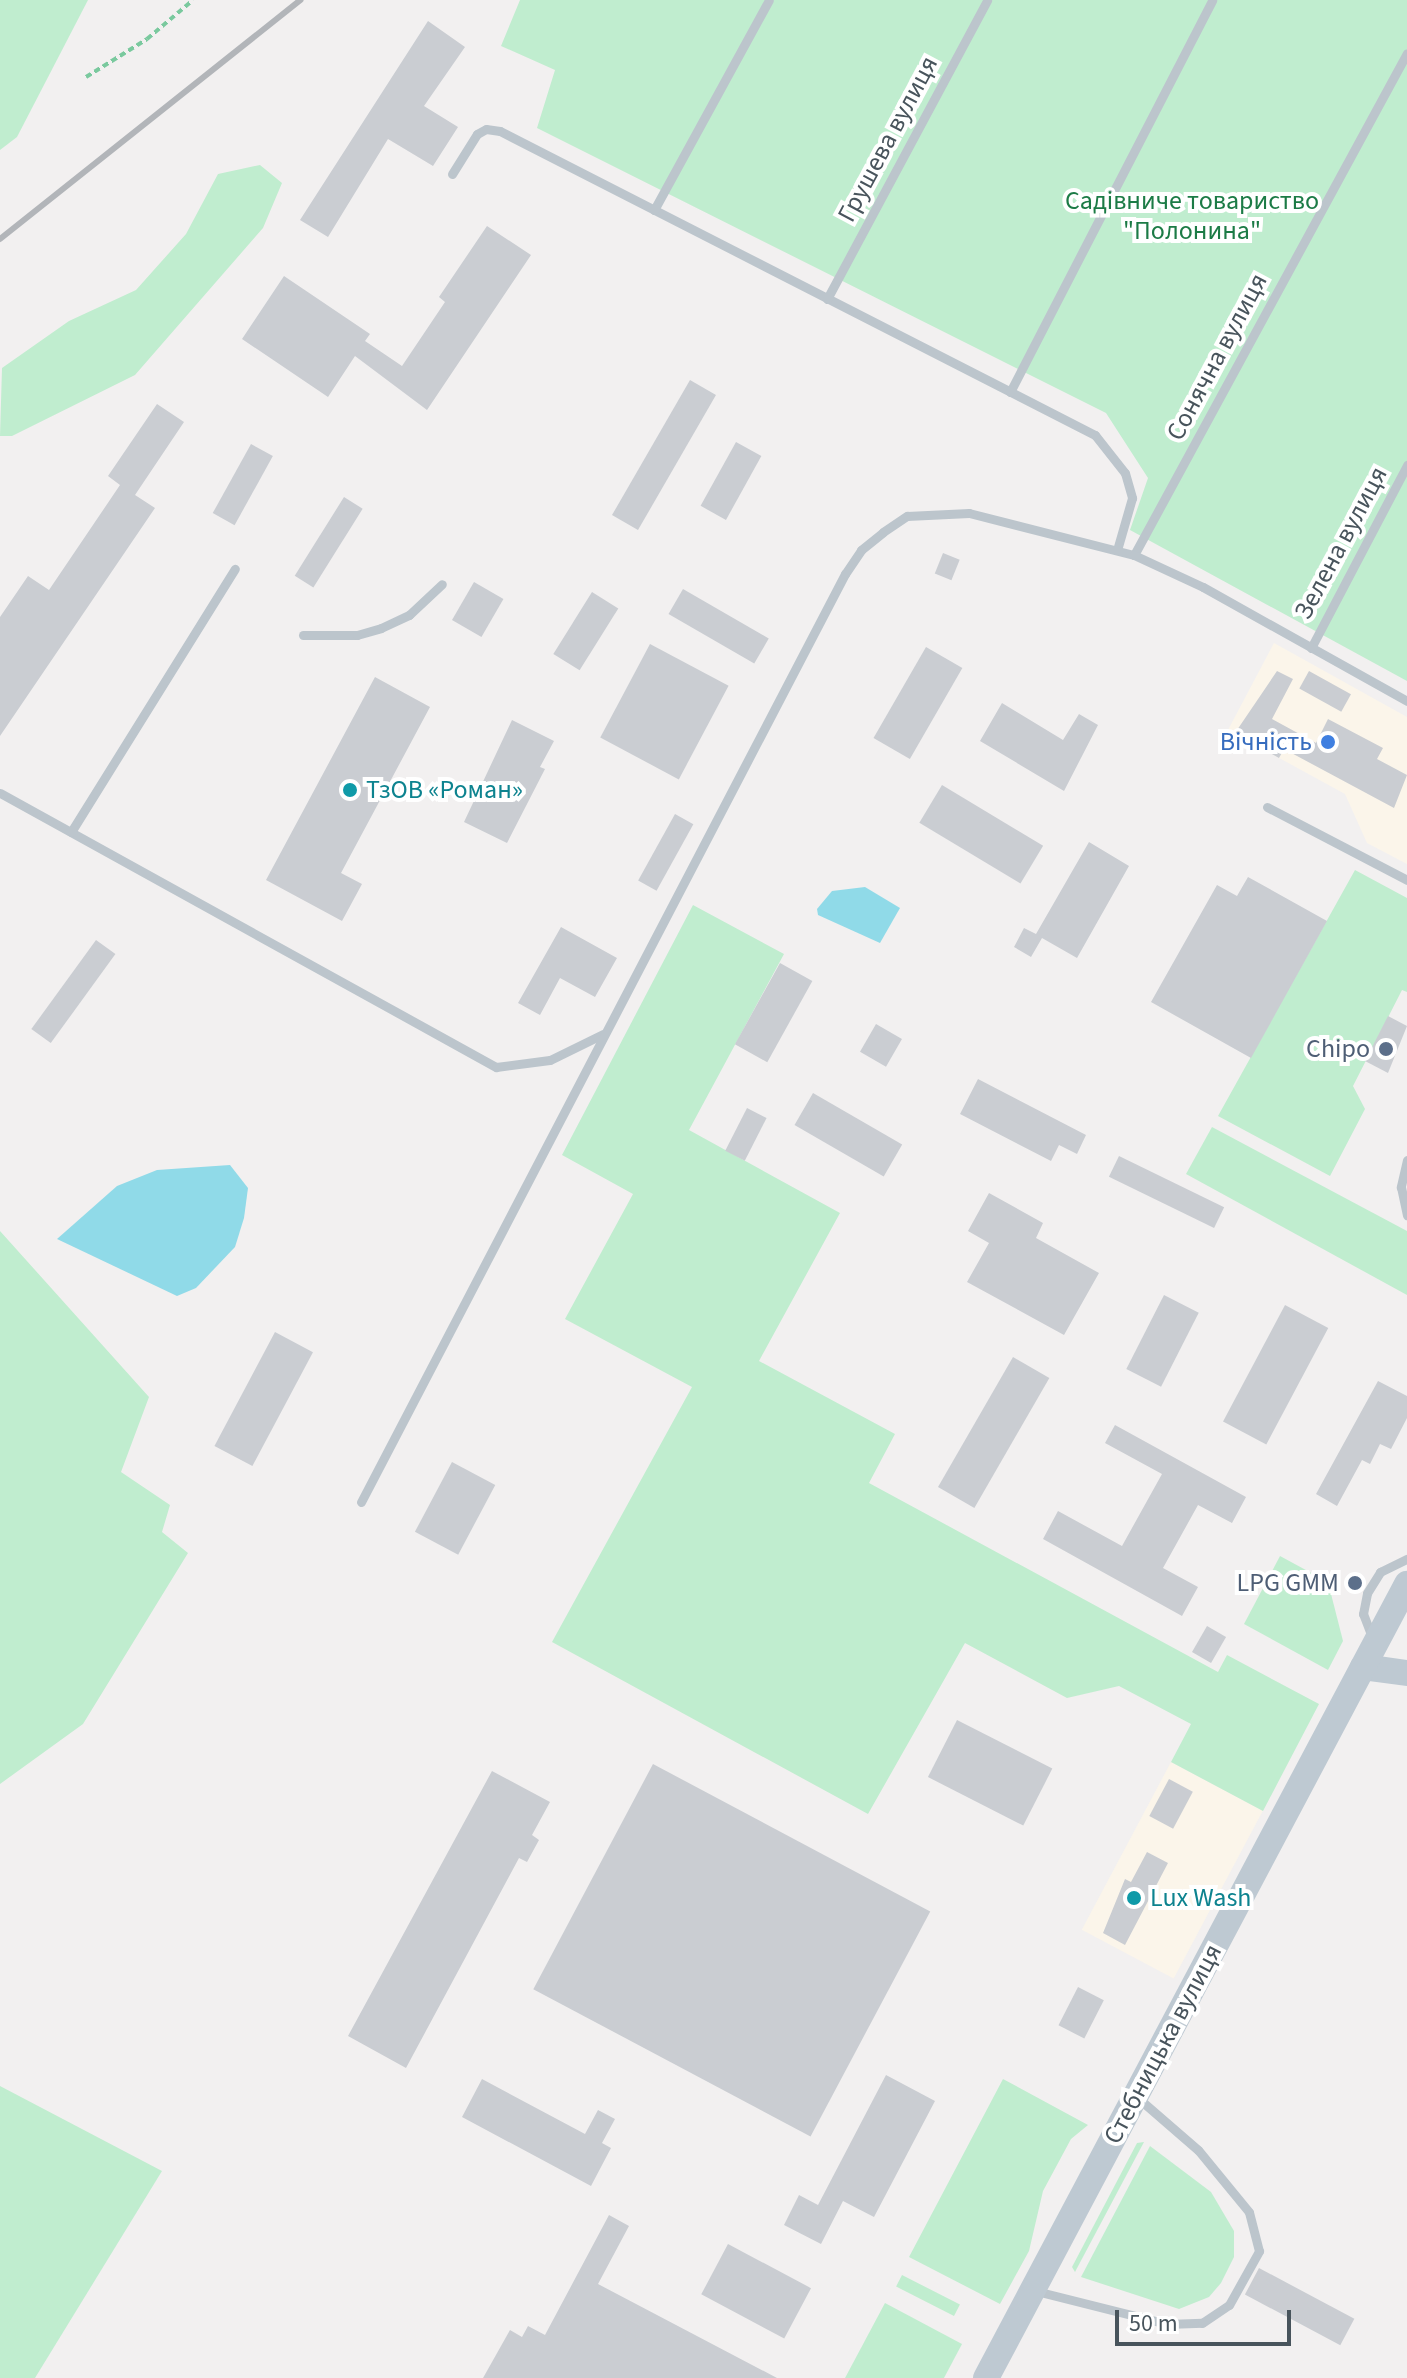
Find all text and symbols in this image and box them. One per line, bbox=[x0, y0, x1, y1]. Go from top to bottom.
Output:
street label: Грушева вулиця bbox=[831, 51, 945, 227]
park label: Садівниче товариство "Полонина" bbox=[1065, 185, 1319, 246]
street label: Сонячна вулиця bbox=[1160, 268, 1274, 446]
street label: Зелена вулиця bbox=[1288, 461, 1394, 625]
place label: Вічність bbox=[1220, 726, 1312, 758]
marker: Вічність bbox=[1319, 733, 1337, 751]
place label: ТзОВ «Роман» bbox=[366, 774, 523, 806]
marker: ТзОВ «Роман» bbox=[341, 781, 359, 799]
place label: Chipo bbox=[1306, 1033, 1370, 1065]
marker: Chipo bbox=[1377, 1040, 1395, 1058]
place label: LPG GMM bbox=[1237, 1567, 1339, 1599]
marker: LPG GMM bbox=[1346, 1574, 1364, 1592]
place label: Lux Wash bbox=[1150, 1882, 1251, 1914]
marker: Lux Wash bbox=[1125, 1889, 1143, 1907]
street label: Стебницька вулиця bbox=[1097, 1939, 1229, 2149]
scale bar bbox=[1119, 2294, 1295, 2344]
text: 50 m bbox=[1129, 2306, 1178, 2341]

